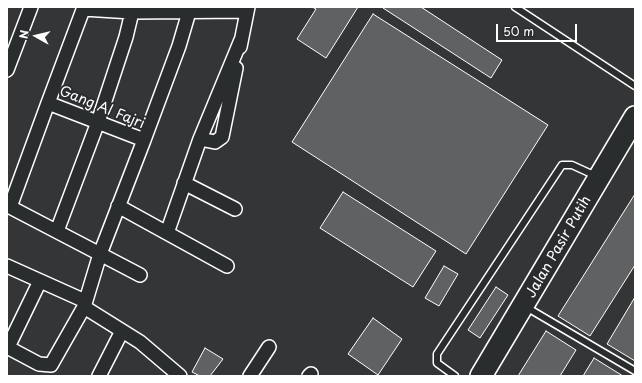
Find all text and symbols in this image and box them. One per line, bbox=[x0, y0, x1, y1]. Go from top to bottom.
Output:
north arrow bbox=[16, 16, 56, 56]
scale bar bbox=[498, 16, 579, 42]
text: 50 m bbox=[503, 22, 534, 40]
text: N bbox=[15, 29, 33, 40]
street label: Gang Al Fajri bbox=[57, 83, 147, 133]
street label: Jalan Pasir Putih bbox=[523, 193, 595, 301]

